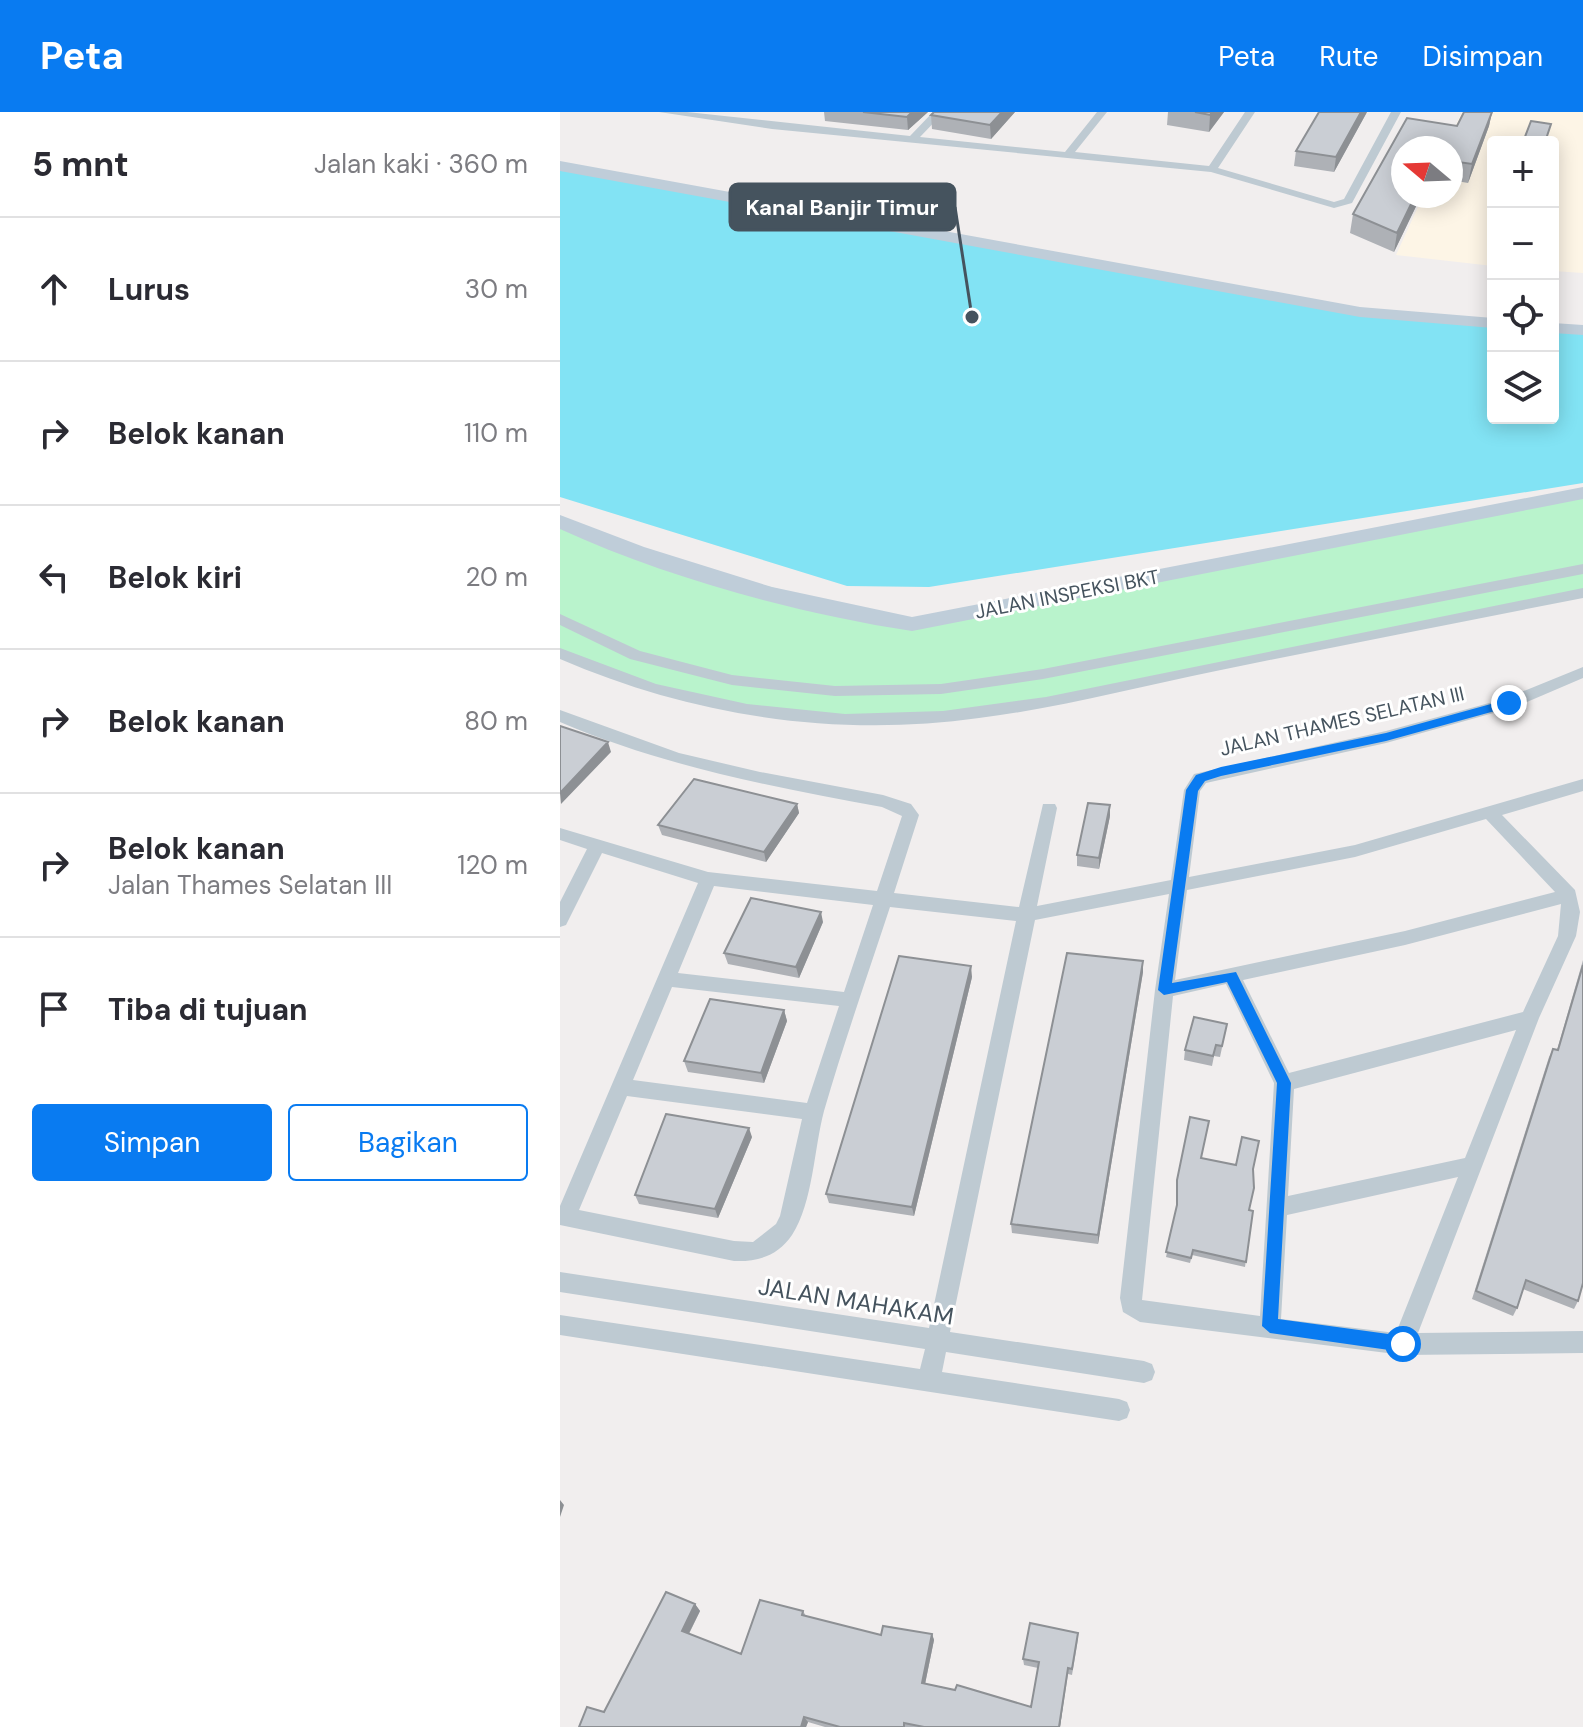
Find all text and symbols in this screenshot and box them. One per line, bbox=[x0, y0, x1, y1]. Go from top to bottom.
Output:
text: Peta bbox=[40, 31, 124, 81]
text: Peta bbox=[1218, 38, 1275, 75]
text: Rute bbox=[1319, 38, 1378, 75]
text: Disimpan bbox=[1422, 38, 1543, 75]
north arrow bbox=[1391, 136, 1463, 208]
map controls bbox=[1487, 136, 1559, 424]
button: + bbox=[1487, 136, 1559, 208]
text: 5 mnt bbox=[32, 142, 129, 187]
text: Jalan kaki · 360 m bbox=[314, 147, 528, 181]
callout: Kanal Banjir Timur bbox=[730, 184, 955, 230]
text: Kanal Banjir Timur bbox=[745, 193, 939, 222]
button: − bbox=[1487, 208, 1559, 280]
icon: ahead bbox=[32, 267, 76, 311]
text: Lurus bbox=[108, 270, 190, 309]
text: 30 m bbox=[465, 272, 528, 306]
button: locate bbox=[1487, 280, 1559, 352]
button: layers bbox=[1487, 352, 1559, 424]
icon: right bbox=[32, 411, 76, 455]
text: Belok kanan bbox=[108, 414, 285, 453]
text: 110 m bbox=[464, 416, 528, 450]
icon: left bbox=[32, 555, 76, 599]
text: Belok kiri bbox=[108, 558, 242, 597]
text: 20 m bbox=[465, 560, 528, 594]
street label: JALAN INSPEKSI BKT bbox=[973, 563, 1161, 625]
street label: JALAN THAMES SELATAN III bbox=[1217, 680, 1467, 762]
route end bbox=[1491, 685, 1527, 721]
icon: right bbox=[32, 699, 76, 743]
text: Belok kanan bbox=[108, 702, 285, 741]
text: 80 m bbox=[464, 704, 528, 738]
text: Belok kanan bbox=[108, 829, 285, 868]
icon: right bbox=[32, 843, 76, 887]
text: 120 m bbox=[457, 848, 528, 882]
text: Jalan Thames Selatan III bbox=[108, 868, 392, 902]
icon: arrive bbox=[32, 987, 76, 1031]
text: Tiba di tujuan bbox=[108, 990, 308, 1029]
button: Simpan bbox=[32, 1104, 272, 1181]
button: Bagikan bbox=[288, 1104, 528, 1181]
street label: JALAN MAHAKAM bbox=[756, 1270, 956, 1332]
route start bbox=[1385, 1326, 1421, 1362]

